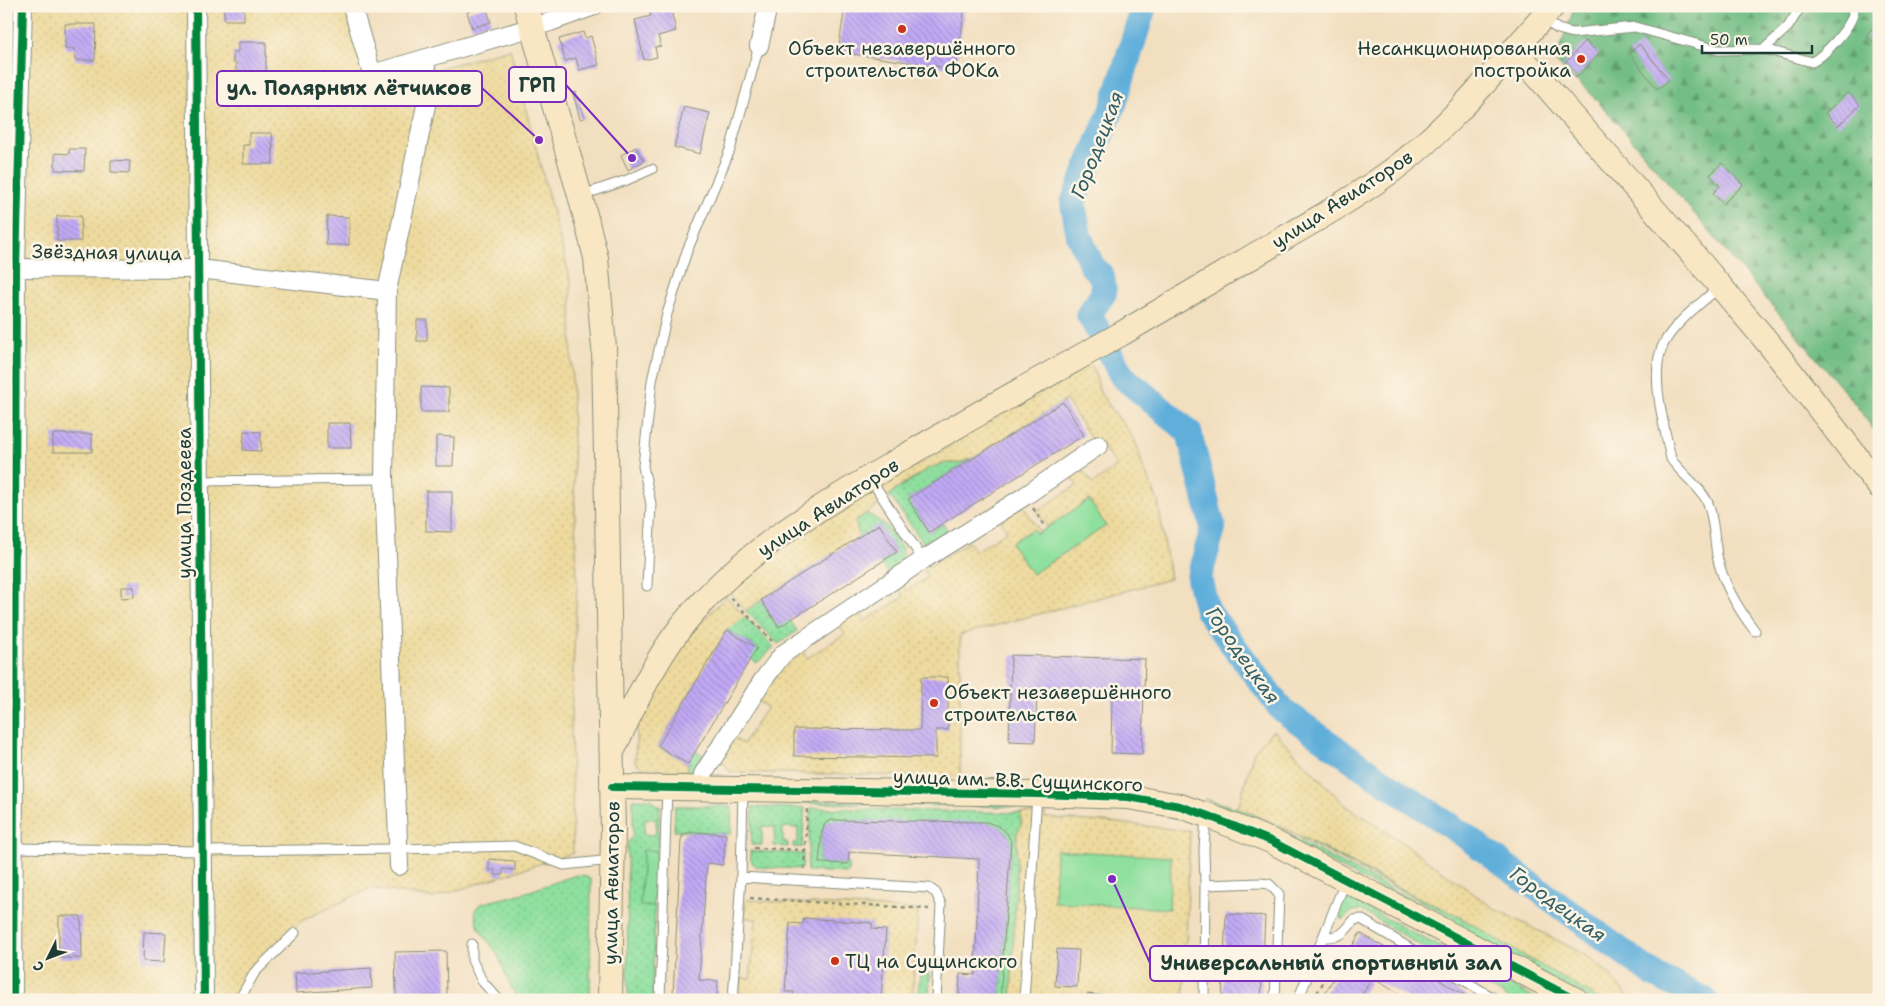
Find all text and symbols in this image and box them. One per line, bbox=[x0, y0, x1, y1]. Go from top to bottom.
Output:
scale bar bbox=[1702, 22, 1812, 54]
marker: Объект незавершённого строительства ФОКа bbox=[896, 23, 908, 35]
text: 50 m bbox=[1710, 30, 1748, 50]
place label: Объект незавершённого строительства ФОКа bbox=[788, 36, 1016, 83]
place label: Несанкционированная постройка bbox=[1357, 36, 1571, 83]
marker: Несанкционированная постройка bbox=[1575, 53, 1587, 65]
callout: ГРП bbox=[509, 67, 566, 102]
callout: ул. Полярных лётчиков bbox=[217, 71, 482, 106]
text: ГРП bbox=[518, 72, 556, 98]
text: ул. Полярных лётчиков bbox=[227, 75, 471, 101]
water label: Городецкая bbox=[1065, 88, 1129, 202]
street label: улица Авиаторов bbox=[1267, 144, 1418, 255]
street label: Звёздная улица bbox=[32, 239, 183, 266]
street label: улица Поздеева bbox=[172, 427, 197, 579]
street label: улица Авиаторов bbox=[753, 452, 904, 563]
water label: Городецкая bbox=[1200, 601, 1286, 709]
place label: Объект незавершённого строительства bbox=[944, 680, 1172, 727]
marker: Объект незавершённого строительства bbox=[928, 697, 940, 709]
street label: улица им. В.В. Сущинского bbox=[893, 764, 1143, 797]
street label: улица Авиаторов bbox=[598, 801, 625, 965]
water label: Городецкая bbox=[1505, 860, 1611, 948]
north arrow bbox=[22, 934, 72, 984]
callout: Универсальный спортивный зал bbox=[1150, 946, 1511, 981]
place label: ТЦ на Сущинского bbox=[845, 949, 1017, 974]
text: Универсальный спортивный зал bbox=[1160, 950, 1502, 976]
marker: ТЦ на Сущинского bbox=[829, 955, 841, 967]
text: С bbox=[29, 957, 48, 976]

